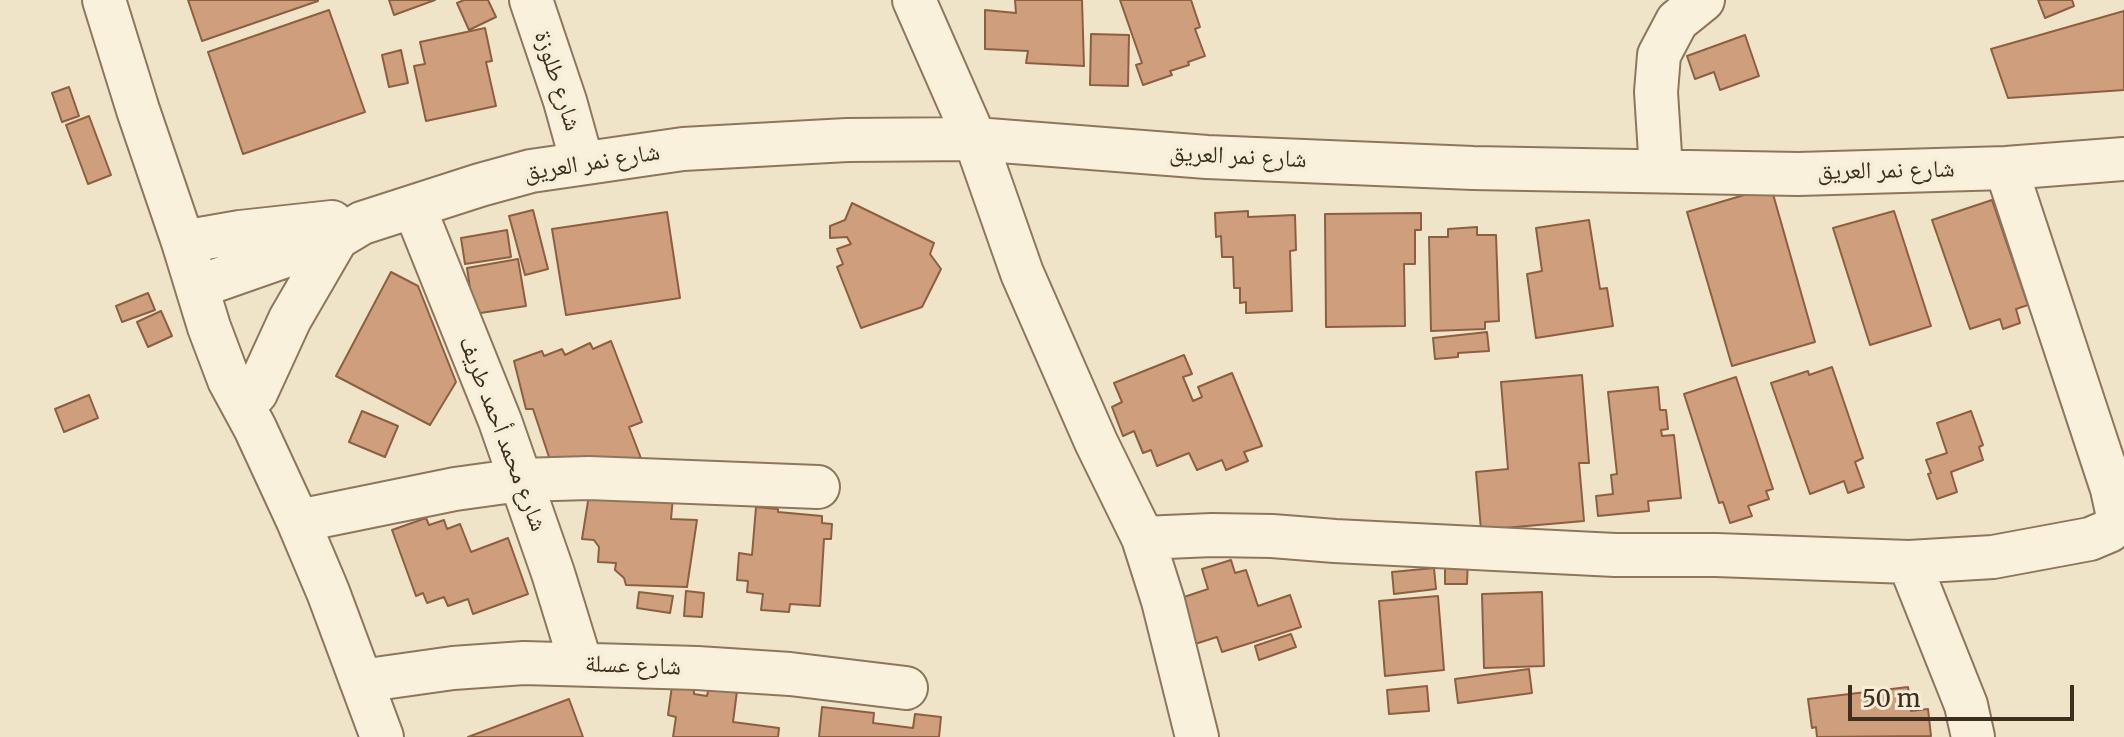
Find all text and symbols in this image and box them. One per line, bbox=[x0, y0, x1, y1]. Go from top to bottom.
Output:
street label: شارع طلوزة bbox=[527, 27, 587, 135]
street label: شارع نمر العريق bbox=[522, 138, 662, 188]
street label: شارع نمر العريق bbox=[1169, 139, 1307, 175]
street label: شارع نمر العريق bbox=[1817, 155, 1955, 187]
street label: شارع محمد أحمد طريف bbox=[452, 332, 552, 536]
street label: شارع عسلة bbox=[584, 650, 682, 682]
scale bar bbox=[1852, 669, 2078, 719]
text: 50 m bbox=[1862, 683, 1921, 714]

